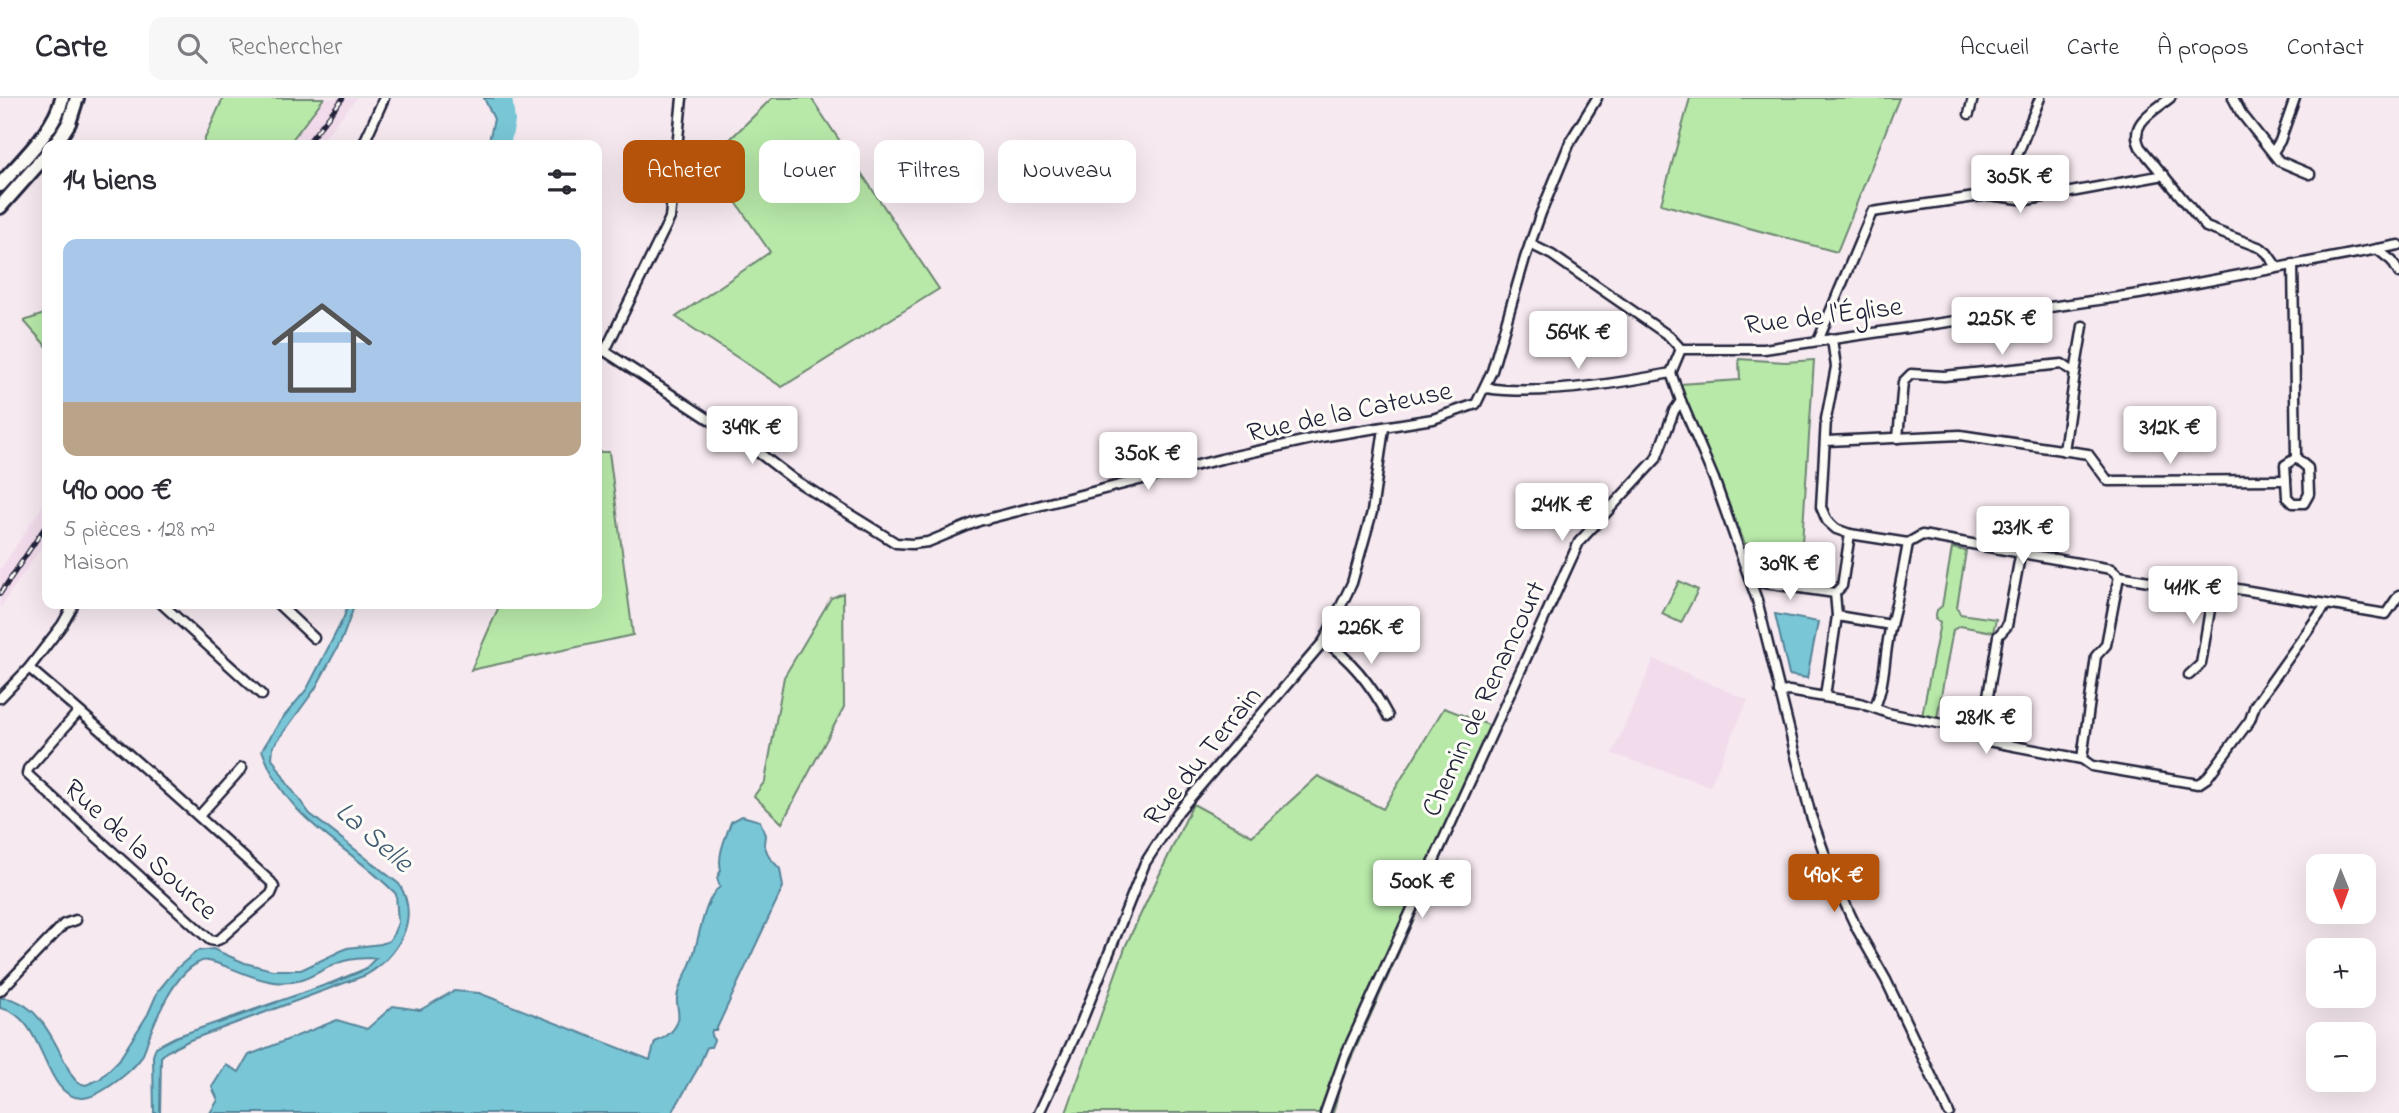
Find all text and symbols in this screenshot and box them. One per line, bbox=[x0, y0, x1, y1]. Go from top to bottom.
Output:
search box bbox=[149, 17, 639, 80]
text: Carte bbox=[35, 24, 107, 72]
icon: search bbox=[173, 29, 211, 67]
text: Rechercher bbox=[229, 29, 342, 67]
text: Accueil bbox=[1960, 31, 2029, 66]
text: Carte bbox=[2067, 31, 2119, 66]
text: À propos bbox=[2157, 31, 2249, 66]
text: Contact bbox=[2287, 31, 2364, 66]
chip: Acheter bbox=[623, 140, 745, 203]
chip: Louer bbox=[759, 140, 860, 203]
chip: Filtres bbox=[874, 140, 984, 203]
chip: Nouveau bbox=[998, 140, 1136, 203]
pin: 305K € bbox=[1963, 156, 2077, 215]
text: 14 biens bbox=[63, 160, 157, 204]
text: 305K € bbox=[1987, 161, 2053, 194]
icon: filters bbox=[543, 163, 581, 201]
icon: home bbox=[259, 285, 385, 411]
street label: Rue de l'Église bbox=[1742, 287, 1905, 348]
pin: 225K € bbox=[1945, 298, 2059, 357]
text: 225K € bbox=[1968, 303, 2036, 336]
pin: 564K € bbox=[1521, 312, 1635, 371]
text: 564K € bbox=[1545, 317, 1611, 350]
street label: Rue de la Cateuse bbox=[1244, 372, 1456, 455]
pin: 349K € bbox=[695, 406, 809, 466]
pin: 312K € bbox=[2113, 406, 2227, 466]
text: 349K € bbox=[723, 412, 781, 445]
text: 312K € bbox=[2139, 412, 2201, 445]
pin: 350K € bbox=[1091, 432, 1205, 492]
text: 350K € bbox=[1115, 438, 1181, 471]
text: 490 000 € bbox=[63, 470, 172, 514]
pin: 241K € bbox=[1505, 484, 1619, 543]
text: 241K € bbox=[1531, 489, 1593, 522]
pin: 231K € bbox=[1966, 506, 2080, 566]
text: 231K € bbox=[1992, 512, 2054, 545]
text: 5 pièces · 128 m² bbox=[63, 514, 215, 547]
pin: 309K € bbox=[1733, 542, 1847, 602]
text: Maison bbox=[63, 547, 129, 580]
text: 309K € bbox=[1760, 548, 1820, 581]
pin: 411K € bbox=[2136, 566, 2250, 626]
text: 411K € bbox=[2164, 572, 2222, 605]
street label: Chemin de Renancourt bbox=[1413, 575, 1558, 824]
pin: 226K € bbox=[1314, 606, 1428, 666]
text: 226K € bbox=[1338, 612, 1404, 645]
street label: Rue du Terrain bbox=[1134, 678, 1273, 836]
pin: 281K € bbox=[1929, 696, 2043, 756]
text: 281K € bbox=[1956, 702, 2016, 735]
street label: Rue de la Source bbox=[53, 770, 226, 931]
water label: La Selle bbox=[324, 792, 423, 886]
pin: 490K € bbox=[1777, 854, 1891, 914]
north arrow bbox=[2306, 854, 2376, 924]
map controls bbox=[2306, 854, 2376, 1092]
pin: 500K € bbox=[1365, 860, 1479, 920]
text: 490K € bbox=[1804, 860, 1864, 893]
text: 500K € bbox=[1389, 866, 1455, 899]
button: + bbox=[2306, 938, 2376, 1008]
button: − bbox=[2306, 1022, 2376, 1092]

